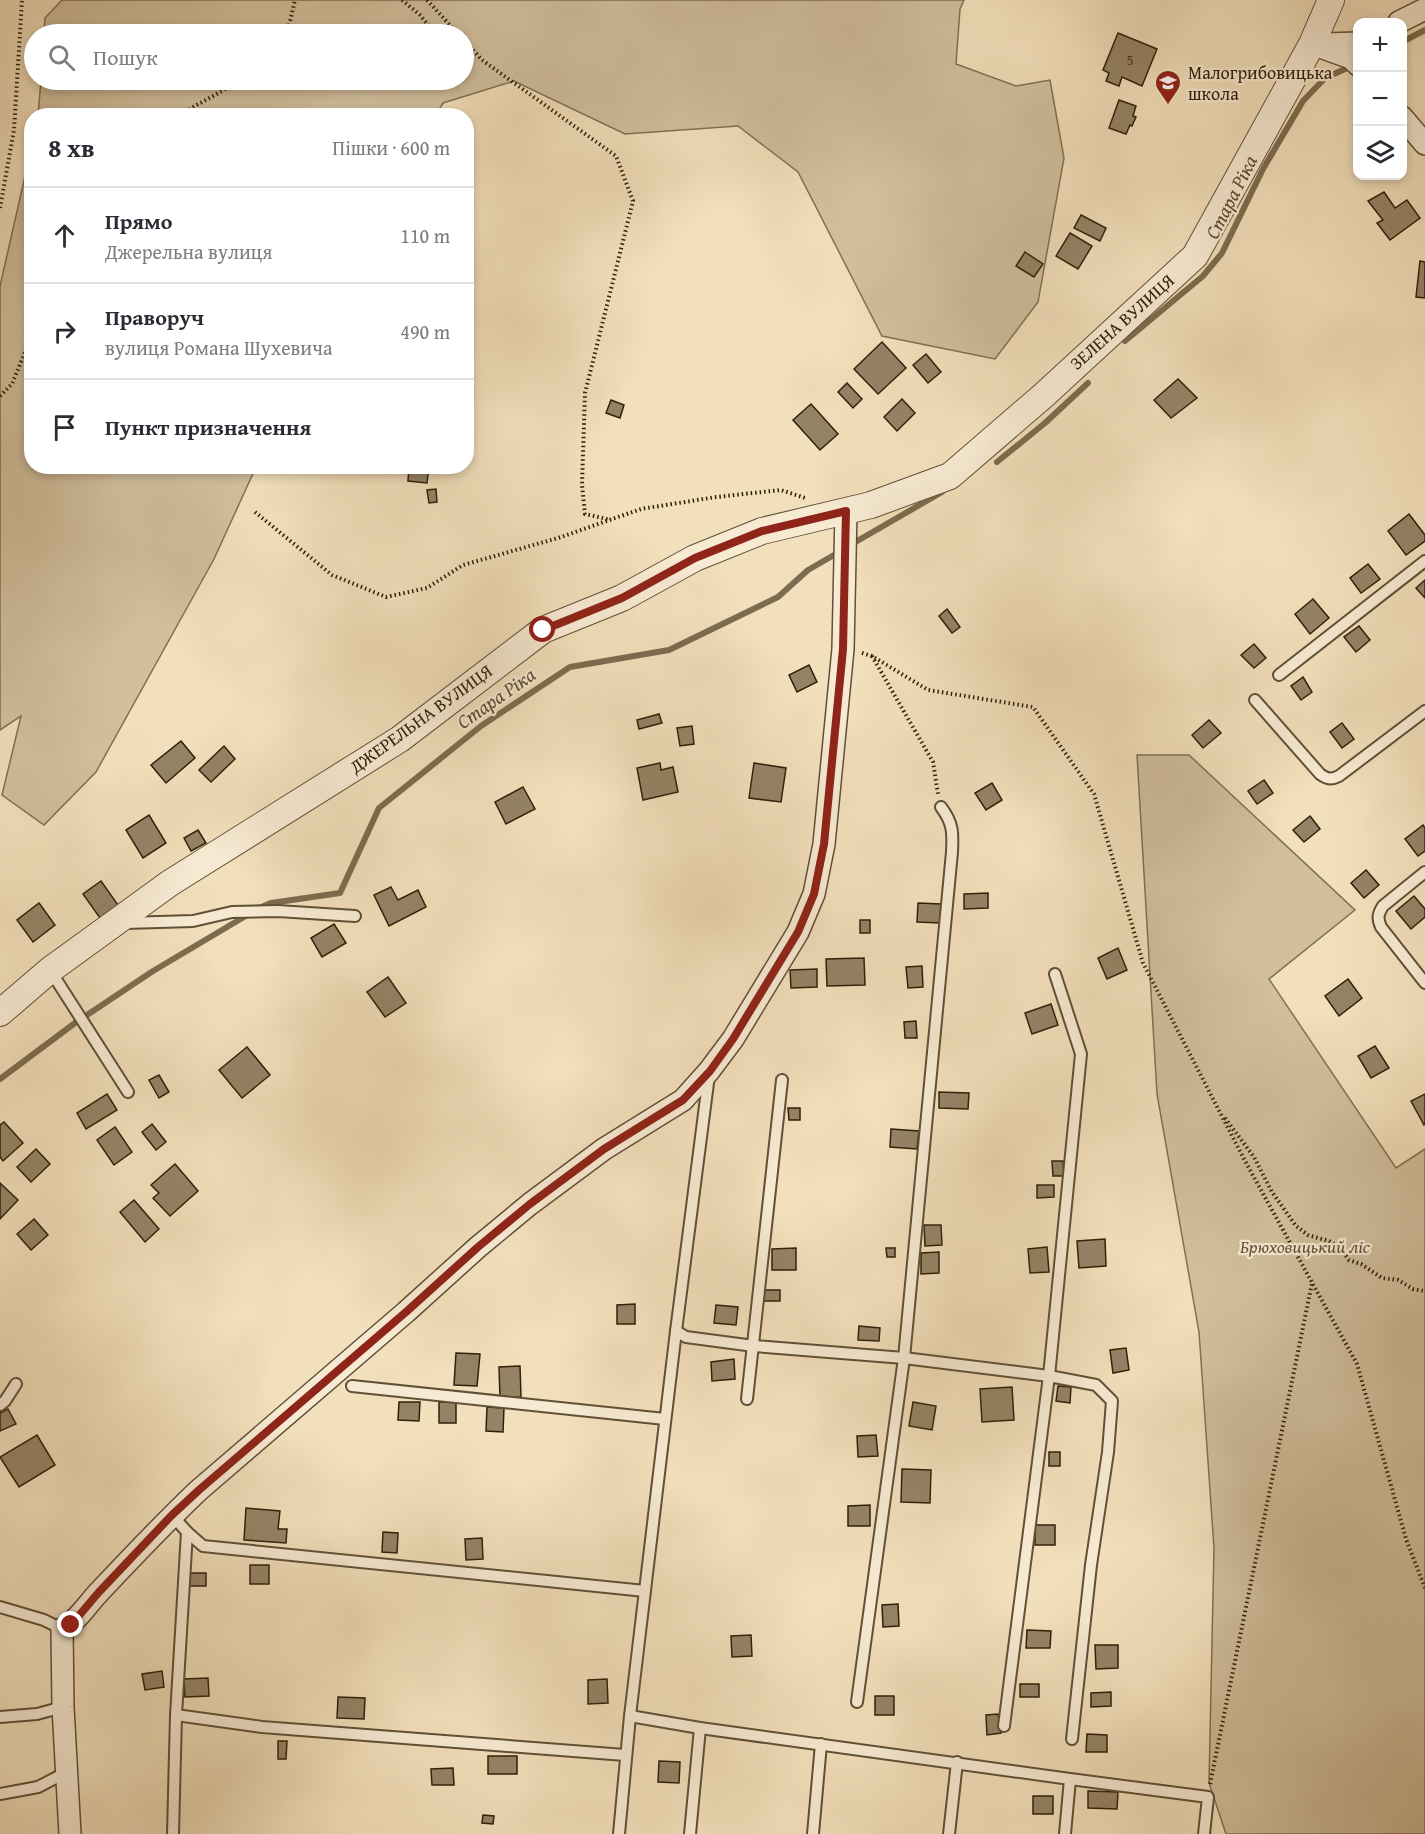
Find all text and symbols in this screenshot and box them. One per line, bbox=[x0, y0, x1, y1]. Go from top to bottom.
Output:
map controls bbox=[1353, 18, 1407, 180]
button: + bbox=[1353, 18, 1407, 72]
search box bbox=[24, 24, 474, 90]
icon: search bbox=[45, 41, 78, 74]
text: Пошук bbox=[93, 41, 158, 73]
house number: 5 bbox=[1126, 49, 1134, 70]
place label: Малогрибовицька школа bbox=[1188, 59, 1333, 107]
school or university icon: Малогрибовицька школа bbox=[1153, 68, 1183, 106]
button: − bbox=[1353, 72, 1407, 126]
button: layers bbox=[1353, 126, 1407, 180]
text: 8 хв bbox=[48, 128, 95, 167]
text: Пішки · 600 m bbox=[332, 133, 450, 162]
water label: Стара Ріка bbox=[1197, 149, 1264, 244]
text: Прямо bbox=[105, 205, 172, 237]
icon: ahead bbox=[48, 219, 81, 252]
text: 110 m bbox=[400, 221, 450, 250]
text: Джерельна вулиця bbox=[105, 237, 272, 266]
street label: ЗЕЛЕНА ВУЛИЦЯ bbox=[1063, 267, 1180, 376]
text: Праворуч bbox=[105, 301, 204, 333]
icon: right bbox=[48, 315, 81, 348]
text: 490 m bbox=[400, 317, 450, 346]
text: вулиця Романа Шухевича bbox=[105, 333, 332, 362]
icon: arrive bbox=[48, 411, 81, 444]
text: Пункт призначення bbox=[105, 411, 311, 443]
route start bbox=[529, 616, 555, 642]
street label: ДЖЕРЕЛЬНА ВУЛИЦЯ bbox=[343, 657, 498, 780]
water label: Стара Ріка bbox=[450, 659, 542, 735]
park label: Брюховицький ліс bbox=[1240, 1233, 1371, 1260]
route end bbox=[57, 1611, 83, 1637]

